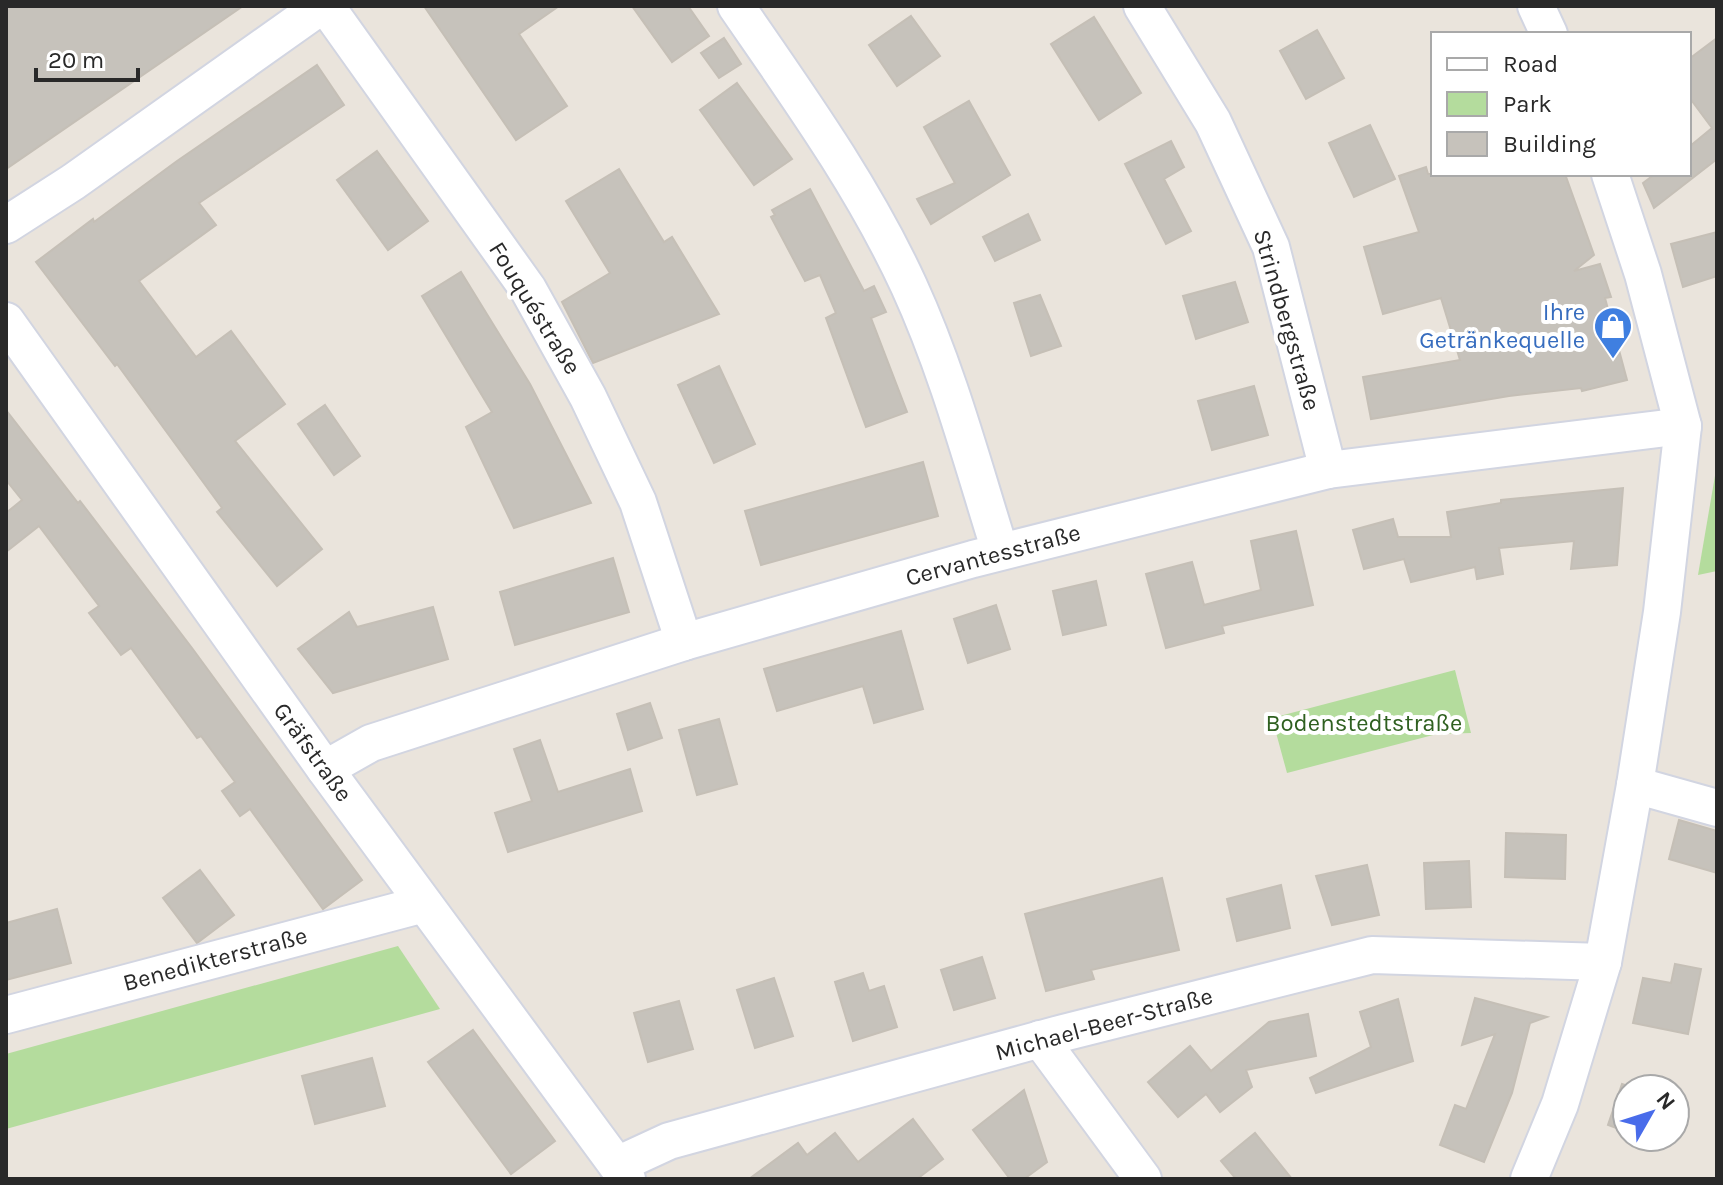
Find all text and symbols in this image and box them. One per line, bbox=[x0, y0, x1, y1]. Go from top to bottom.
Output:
scale bar bbox=[36, 32, 138, 82]
legend bbox=[1431, 32, 1691, 176]
text: 20 m bbox=[48, 46, 104, 74]
text: Road bbox=[1503, 50, 1558, 78]
text: Park bbox=[1503, 90, 1552, 118]
text: Building bbox=[1503, 130, 1596, 158]
street label: Strindbergstraße bbox=[1248, 226, 1326, 414]
street label: Fouquéstraße bbox=[483, 237, 587, 379]
place label: Ihre Getränkequelle bbox=[1419, 298, 1585, 354]
shop icon: Ihre Getränkequelle bbox=[1592, 305, 1634, 360]
street label: Cervantesstraße bbox=[902, 518, 1084, 592]
street label: Gräfstraße bbox=[268, 697, 358, 807]
park label: Bodenstedtstraße bbox=[1266, 709, 1462, 737]
street label: Benedikterstraße bbox=[120, 921, 310, 997]
street label: Michael-Beer-Straße bbox=[992, 981, 1216, 1067]
north arrow bbox=[1611, 1073, 1691, 1153]
text: N bbox=[1651, 1087, 1681, 1115]

